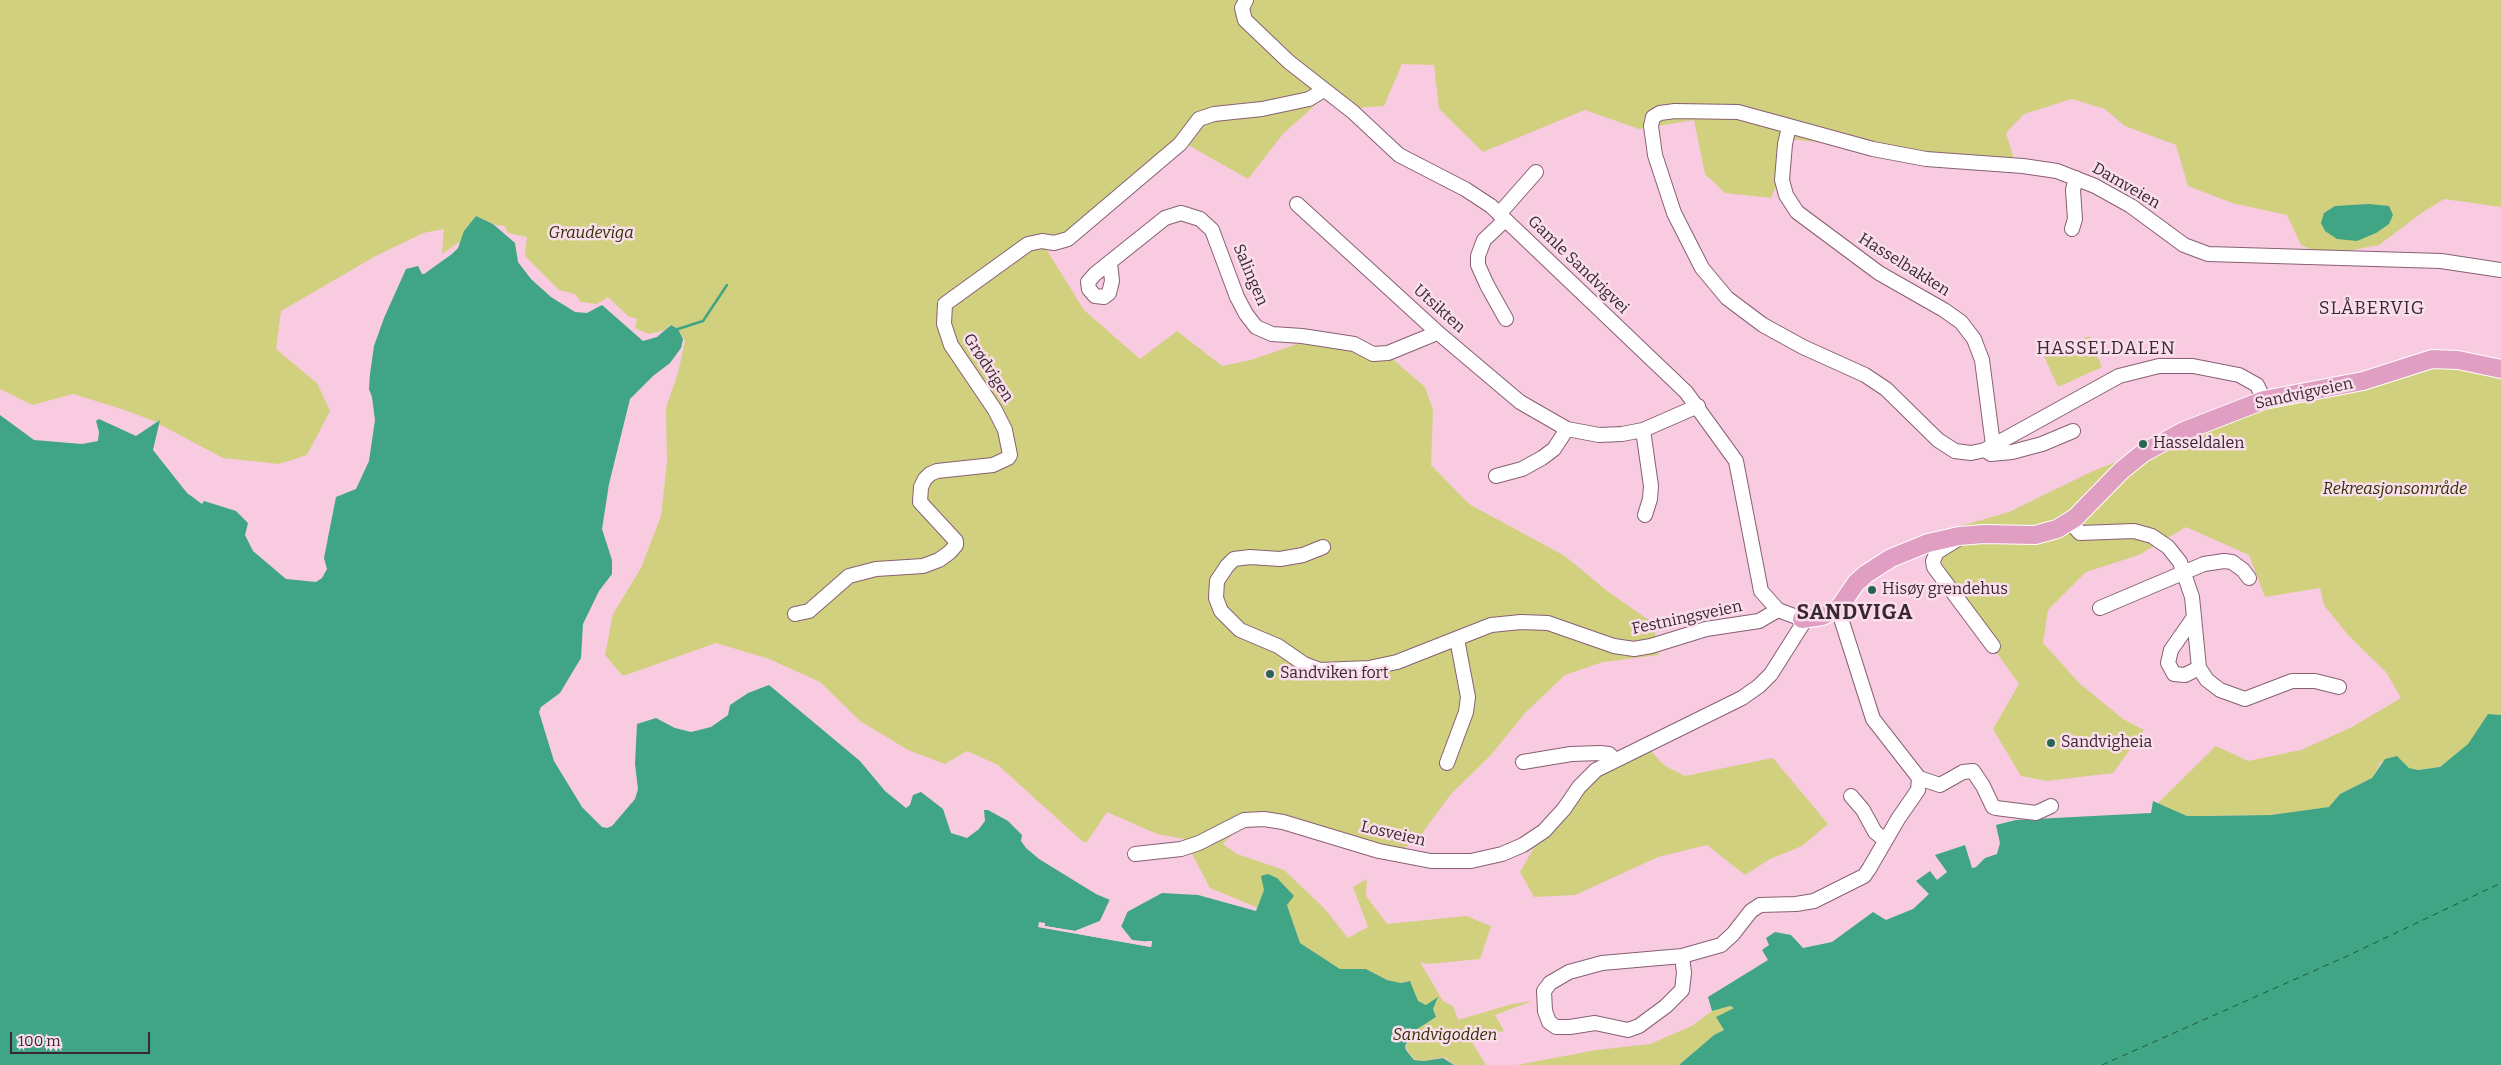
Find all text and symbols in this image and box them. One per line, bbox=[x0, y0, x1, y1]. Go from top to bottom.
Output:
street label: Damveien bbox=[2089, 159, 2163, 213]
street label: Gamle Sandvigvei bbox=[1524, 212, 1632, 318]
park label: Graudeviga bbox=[549, 224, 633, 244]
street label: Hasselbakken bbox=[1855, 229, 1953, 301]
street label: Salingen bbox=[1228, 241, 1272, 309]
street label: Utsikten bbox=[1409, 281, 1469, 337]
district label: SLÅBERVIG bbox=[2318, 298, 2426, 320]
street label: Grødvigen bbox=[959, 330, 1017, 406]
district label: HASSELDALEN bbox=[2035, 338, 2177, 360]
street label: Sandvigveien bbox=[2253, 374, 2355, 414]
place label: Hasseldalen bbox=[2153, 434, 2244, 454]
marker: Hasseldalen bbox=[2137, 438, 2149, 450]
park label: Rekreasjonsområde bbox=[2323, 480, 2467, 500]
place label: Hisøy grendehus bbox=[1882, 580, 2008, 600]
marker: Hisøy grendehus bbox=[1866, 584, 1878, 596]
street label: Festningsveien bbox=[1630, 597, 1744, 639]
district label: SANDVIGA bbox=[1796, 600, 1914, 626]
place label: Sandviken fort bbox=[1280, 664, 1388, 684]
marker: Sandviken fort bbox=[1264, 668, 1276, 680]
place label: Sandvigheia bbox=[2061, 733, 2152, 753]
marker: Sandvigheia bbox=[2045, 737, 2057, 749]
street label: Losveien bbox=[1359, 817, 1427, 851]
scale bar bbox=[12, 1022, 152, 1054]
park label: Sandvigodden bbox=[1393, 1026, 1497, 1046]
text: 100 m bbox=[18, 1032, 61, 1050]

